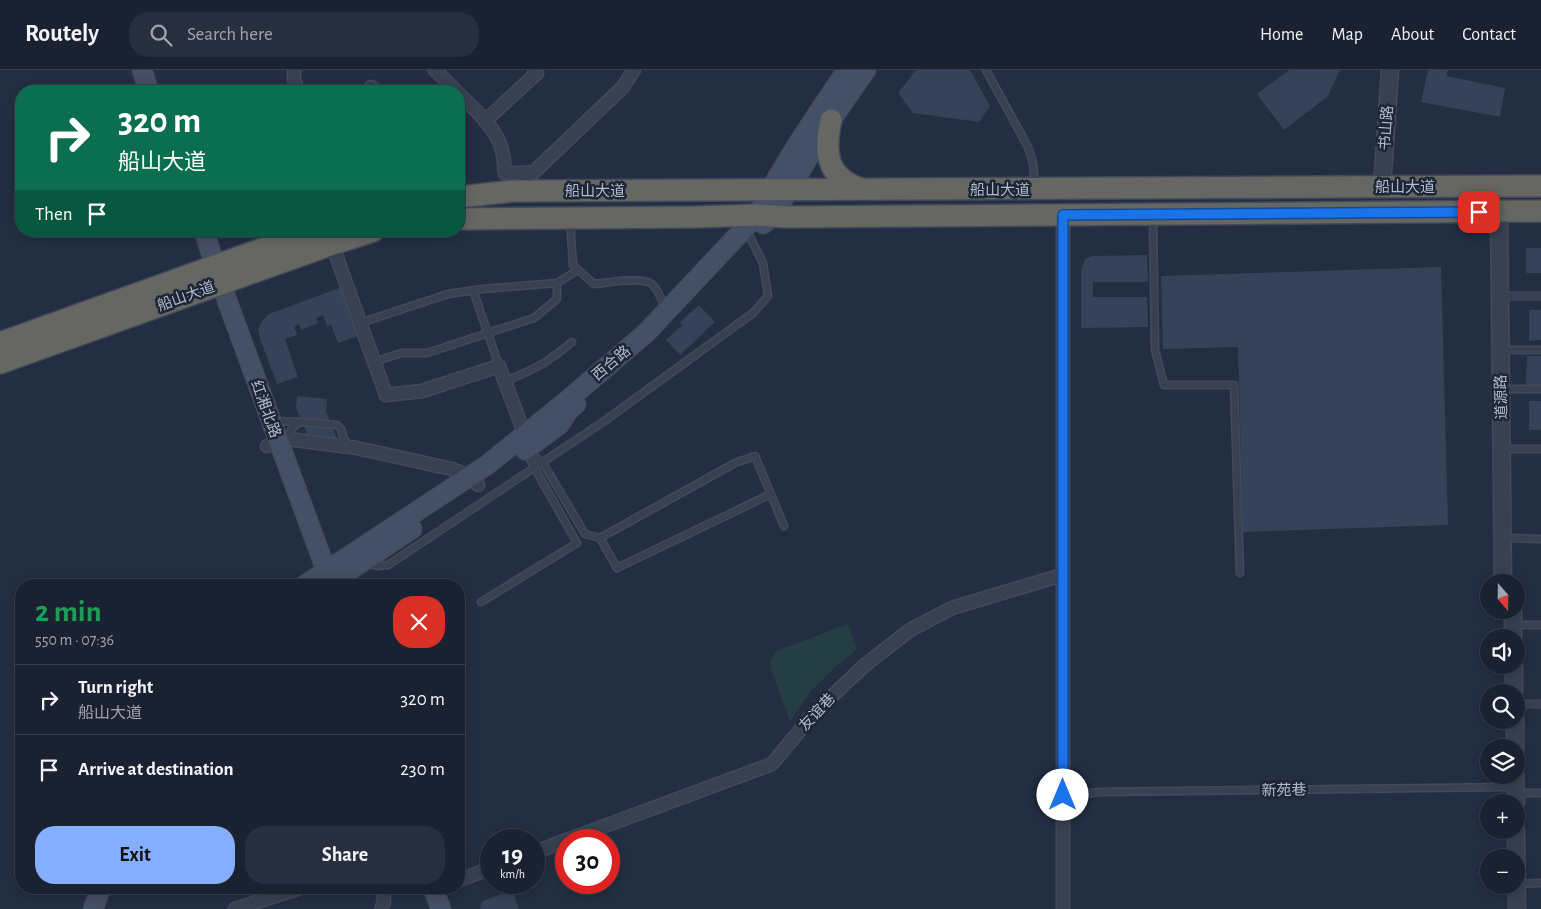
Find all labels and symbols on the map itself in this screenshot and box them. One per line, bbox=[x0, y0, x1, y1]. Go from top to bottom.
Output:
street label: 书山路 bbox=[1376, 105, 1396, 151]
street label: 船山大道 bbox=[1375, 179, 1435, 195]
street label: 船山大道 bbox=[970, 182, 1030, 198]
street label: 船山大道 bbox=[565, 183, 625, 199]
pin bbox=[1458, 191, 1500, 233]
street label: 船山大道 bbox=[155, 278, 217, 314]
street label: 西合路 bbox=[589, 342, 633, 384]
street label: 道源路 bbox=[1493, 374, 1509, 420]
street label: 红湘北路 bbox=[248, 378, 285, 440]
north arrow bbox=[1480, 574, 1525, 619]
street label: 友谊巷 bbox=[796, 690, 838, 734]
position arrow bbox=[1036, 768, 1088, 820]
street label: 新苑巷 bbox=[1261, 782, 1307, 798]
speed limit sign: 30 bbox=[555, 829, 620, 894]

